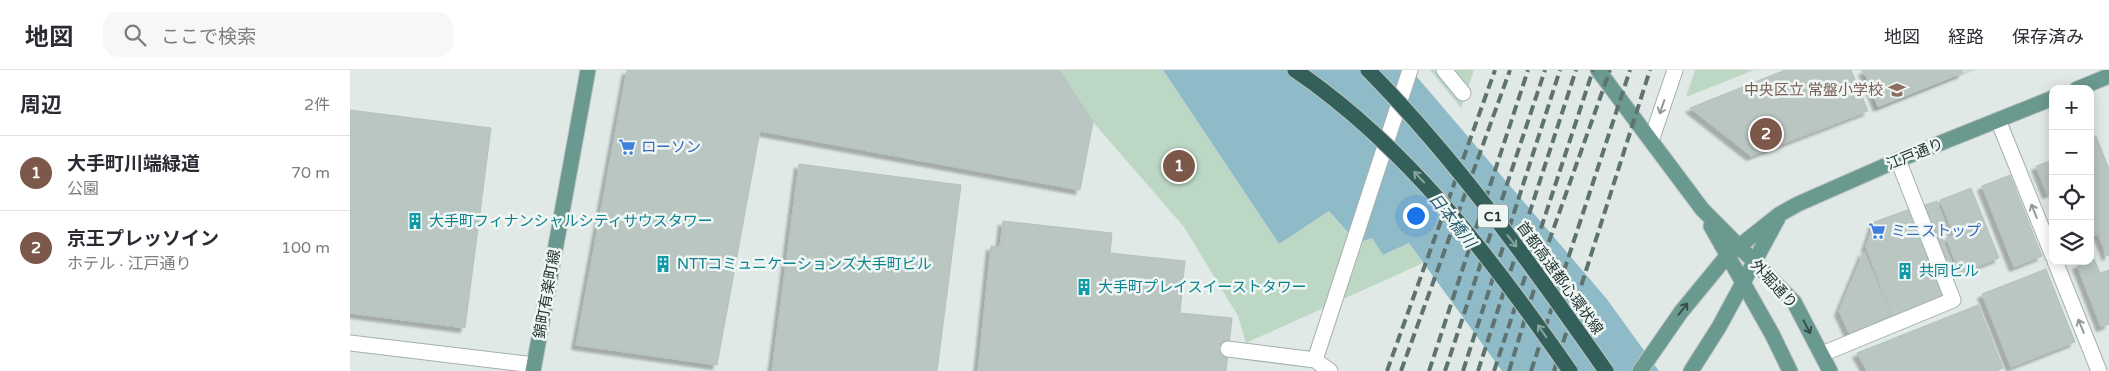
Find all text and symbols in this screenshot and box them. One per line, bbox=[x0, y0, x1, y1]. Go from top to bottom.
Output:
search box bbox=[103, 12, 453, 57]
icon: search bbox=[121, 21, 149, 49]
text: 地図 bbox=[25, 23, 73, 52]
text: ここで検索 bbox=[161, 26, 256, 48]
text: 地図 bbox=[1884, 26, 1920, 48]
text: 経路 bbox=[1948, 26, 1984, 48]
text: 保存済み bbox=[2012, 26, 2084, 48]
school or university icon: 中央区立 常盤小学校 bbox=[1887, 80, 1907, 100]
place label: 中央区立 常盤小学校 bbox=[1744, 81, 1883, 99]
map controls bbox=[2049, 85, 2094, 265]
button: + bbox=[2049, 85, 2094, 130]
text: 周辺 bbox=[20, 93, 62, 118]
text: 2件 bbox=[304, 95, 330, 115]
one-way arrow bbox=[1657, 99, 1666, 115]
pin: 2 bbox=[1750, 115, 1782, 153]
button: − bbox=[2049, 130, 2094, 175]
street label: 江戸通り bbox=[1884, 134, 1946, 174]
supermarket icon: ローソン bbox=[617, 137, 637, 157]
place label: ローソン bbox=[641, 138, 701, 156]
pin: 1 bbox=[1163, 147, 1195, 185]
text: 大手町川端緑道 bbox=[67, 153, 200, 175]
text: 1 bbox=[31, 163, 41, 183]
text: 70 m bbox=[291, 163, 330, 183]
one-way arrow bbox=[1413, 170, 1425, 183]
button: locate bbox=[2049, 175, 2094, 220]
text: 公園 bbox=[67, 179, 99, 199]
water label: 日本橋川 bbox=[1425, 189, 1481, 254]
your location bbox=[1403, 203, 1429, 229]
road number: C1 bbox=[1478, 204, 1508, 228]
one-way arrow bbox=[2029, 204, 2039, 219]
building icon: 大手町フィナンシャルシティサウスタワー bbox=[405, 211, 425, 231]
place label: 大手町フィナンシャルシティサウスタワー bbox=[429, 212, 713, 230]
street label: 首都高速都心環状線 bbox=[1513, 218, 1607, 338]
button: layers bbox=[2049, 220, 2094, 265]
supermarket icon: ミニストップ bbox=[1867, 221, 1887, 241]
place label: ミニストップ bbox=[1891, 222, 1981, 240]
text: 京王プレッソイン bbox=[67, 228, 219, 250]
one-way arrow bbox=[1507, 234, 1517, 248]
text: 2 bbox=[31, 238, 41, 258]
text: 100 m bbox=[281, 238, 330, 258]
street label: 錦町有楽町線 bbox=[530, 248, 564, 340]
text: ホテル · 江戸通り bbox=[67, 254, 191, 274]
building icon: NTTコミュニケーションズ大手町ビル bbox=[653, 254, 673, 274]
place label: NTTコミュニケーションズ大手町ビル bbox=[677, 255, 932, 273]
street label: 外堀通り bbox=[1747, 256, 1801, 312]
building icon: 共同ビル bbox=[1895, 261, 1915, 281]
place label: 共同ビル bbox=[1919, 262, 1979, 280]
building icon: 大手町プレイスイーストタワー bbox=[1074, 277, 1094, 297]
place label: 大手町プレイスイーストタワー bbox=[1098, 278, 1307, 296]
one-way arrow bbox=[1677, 303, 1688, 316]
one-way arrow bbox=[1802, 319, 1812, 334]
one-way arrow bbox=[2076, 319, 2085, 334]
one-way arrow bbox=[1537, 324, 1547, 338]

